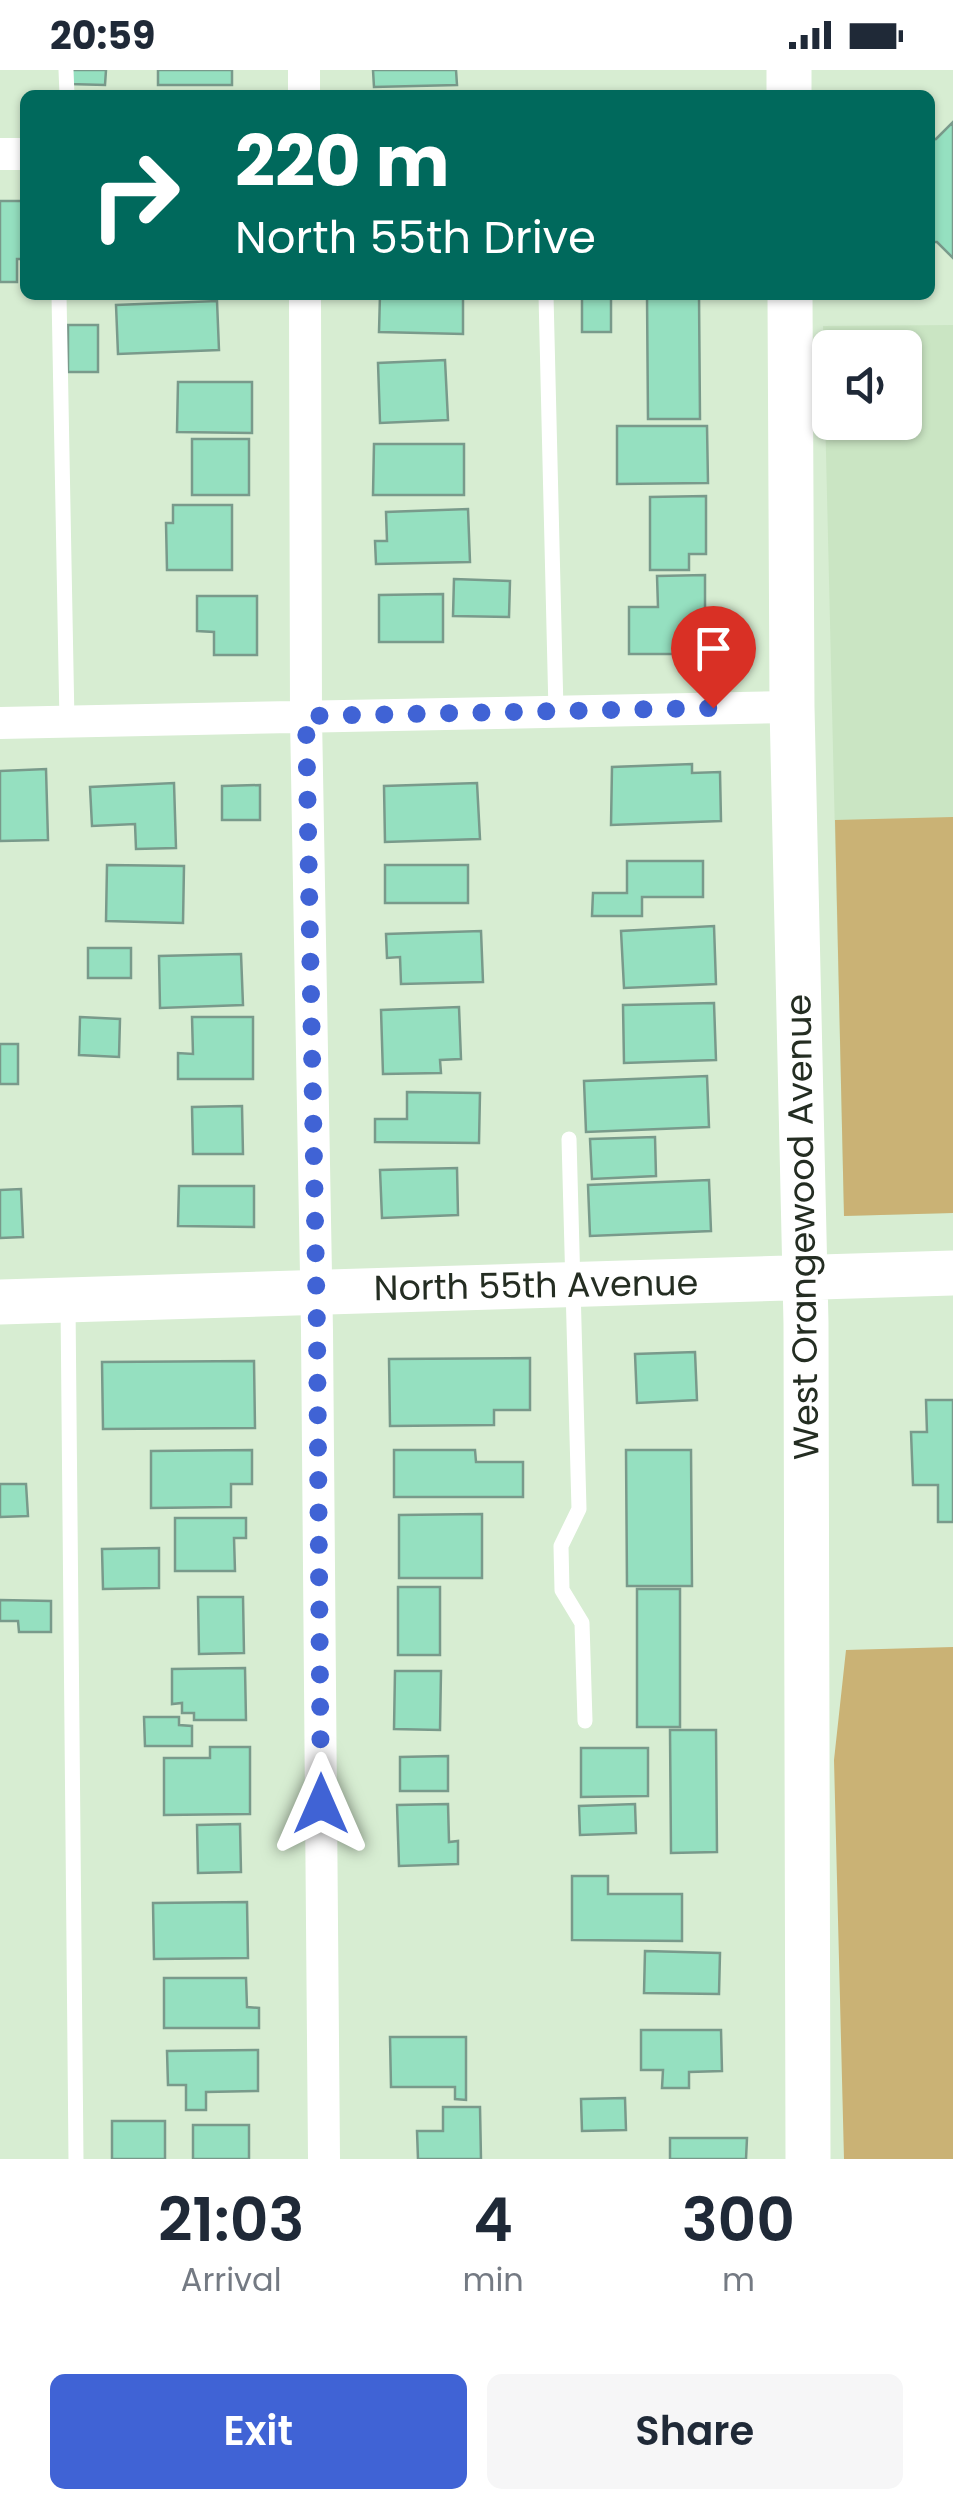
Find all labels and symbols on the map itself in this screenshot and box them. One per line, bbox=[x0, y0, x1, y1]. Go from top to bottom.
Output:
pin bbox=[671, 606, 756, 709]
street label: West Orangewood Avenue bbox=[773, 994, 831, 1460]
street label: North 55th Avenue bbox=[373, 1258, 699, 1312]
position arrow bbox=[269, 1752, 373, 1856]

